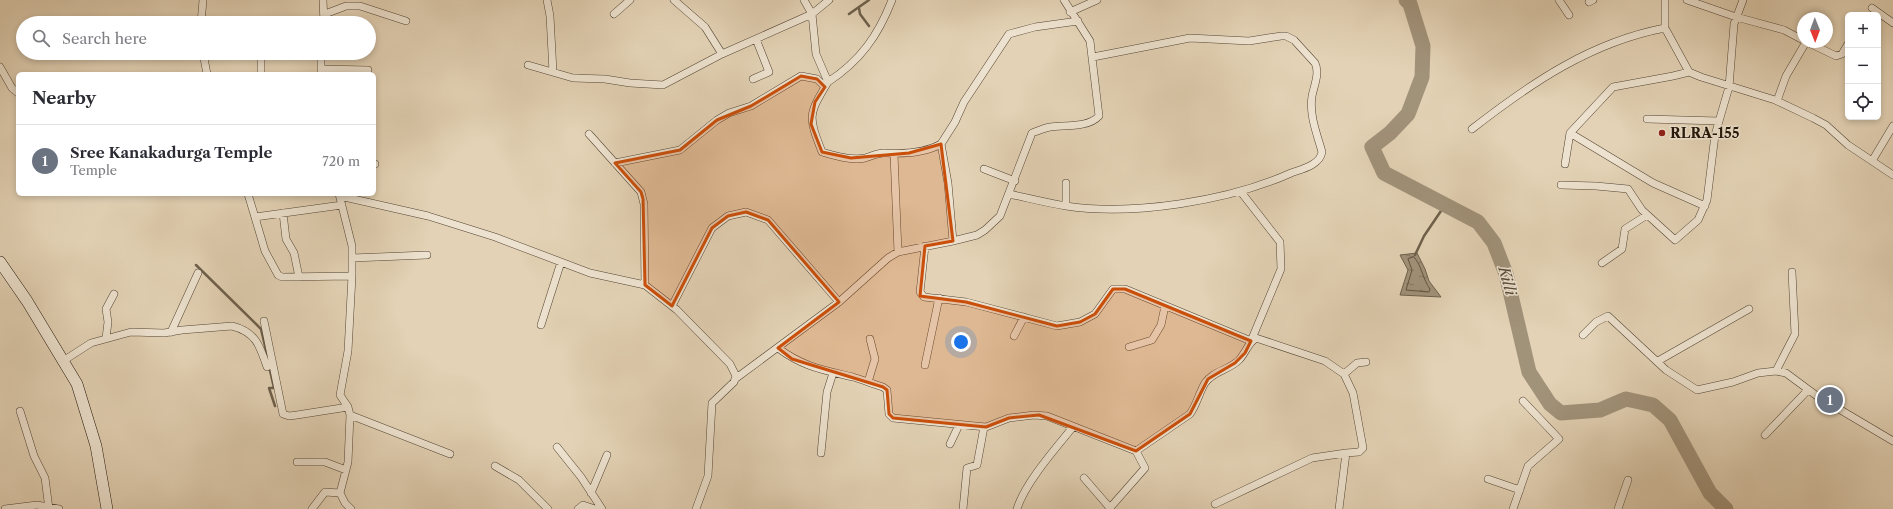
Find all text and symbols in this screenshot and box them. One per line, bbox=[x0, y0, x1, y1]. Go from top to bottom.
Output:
north arrow bbox=[1797, 12, 1833, 48]
map controls bbox=[1845, 12, 1881, 120]
button: + bbox=[1845, 12, 1881, 48]
search box bbox=[16, 16, 376, 60]
icon: search bbox=[30, 27, 52, 49]
text: Search here bbox=[62, 29, 147, 48]
button: − bbox=[1845, 48, 1881, 84]
button: locate bbox=[1845, 84, 1881, 120]
text: Nearby bbox=[32, 88, 96, 108]
place label: RLRA-155 bbox=[1670, 124, 1740, 142]
marker: RLRA-155 bbox=[1657, 128, 1667, 138]
text: Sree Kanakadurga Temple bbox=[70, 143, 273, 162]
text: 1 bbox=[42, 153, 48, 169]
text: 720 m bbox=[322, 153, 360, 169]
text: Temple bbox=[70, 162, 117, 178]
water label: Killi bbox=[1494, 263, 1521, 299]
your location bbox=[951, 332, 971, 352]
pin: 1 bbox=[1817, 385, 1843, 415]

